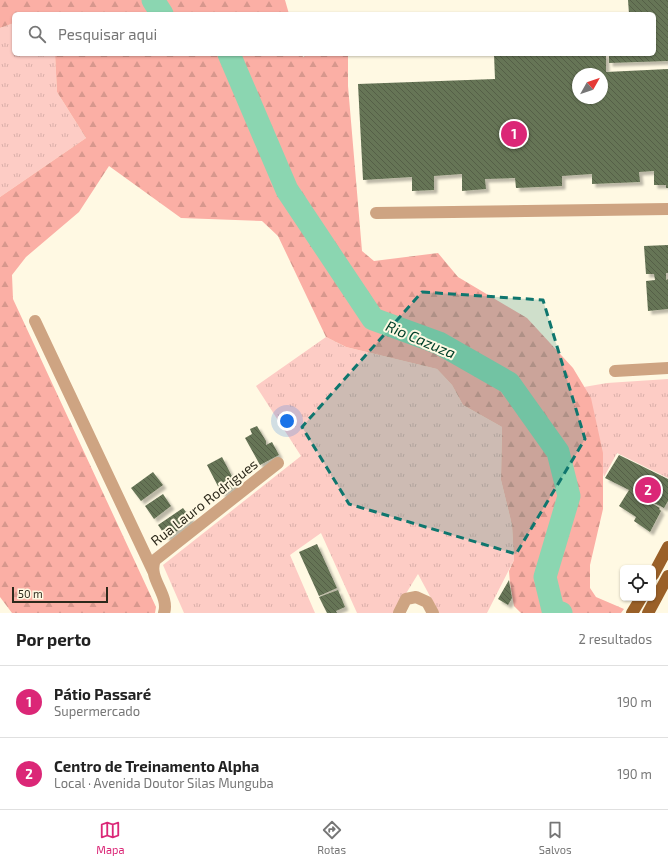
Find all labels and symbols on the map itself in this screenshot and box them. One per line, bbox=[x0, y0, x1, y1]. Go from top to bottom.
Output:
north arrow bbox=[572, 68, 608, 104]
pin: 1 bbox=[501, 119, 527, 149]
water label: Rio Cazuza bbox=[383, 316, 459, 362]
your location bbox=[277, 411, 297, 431]
street label: Rua Lauro Rodrigues bbox=[147, 455, 261, 549]
pin: 2 bbox=[635, 475, 661, 505]
scale bar bbox=[12, 585, 108, 604]

